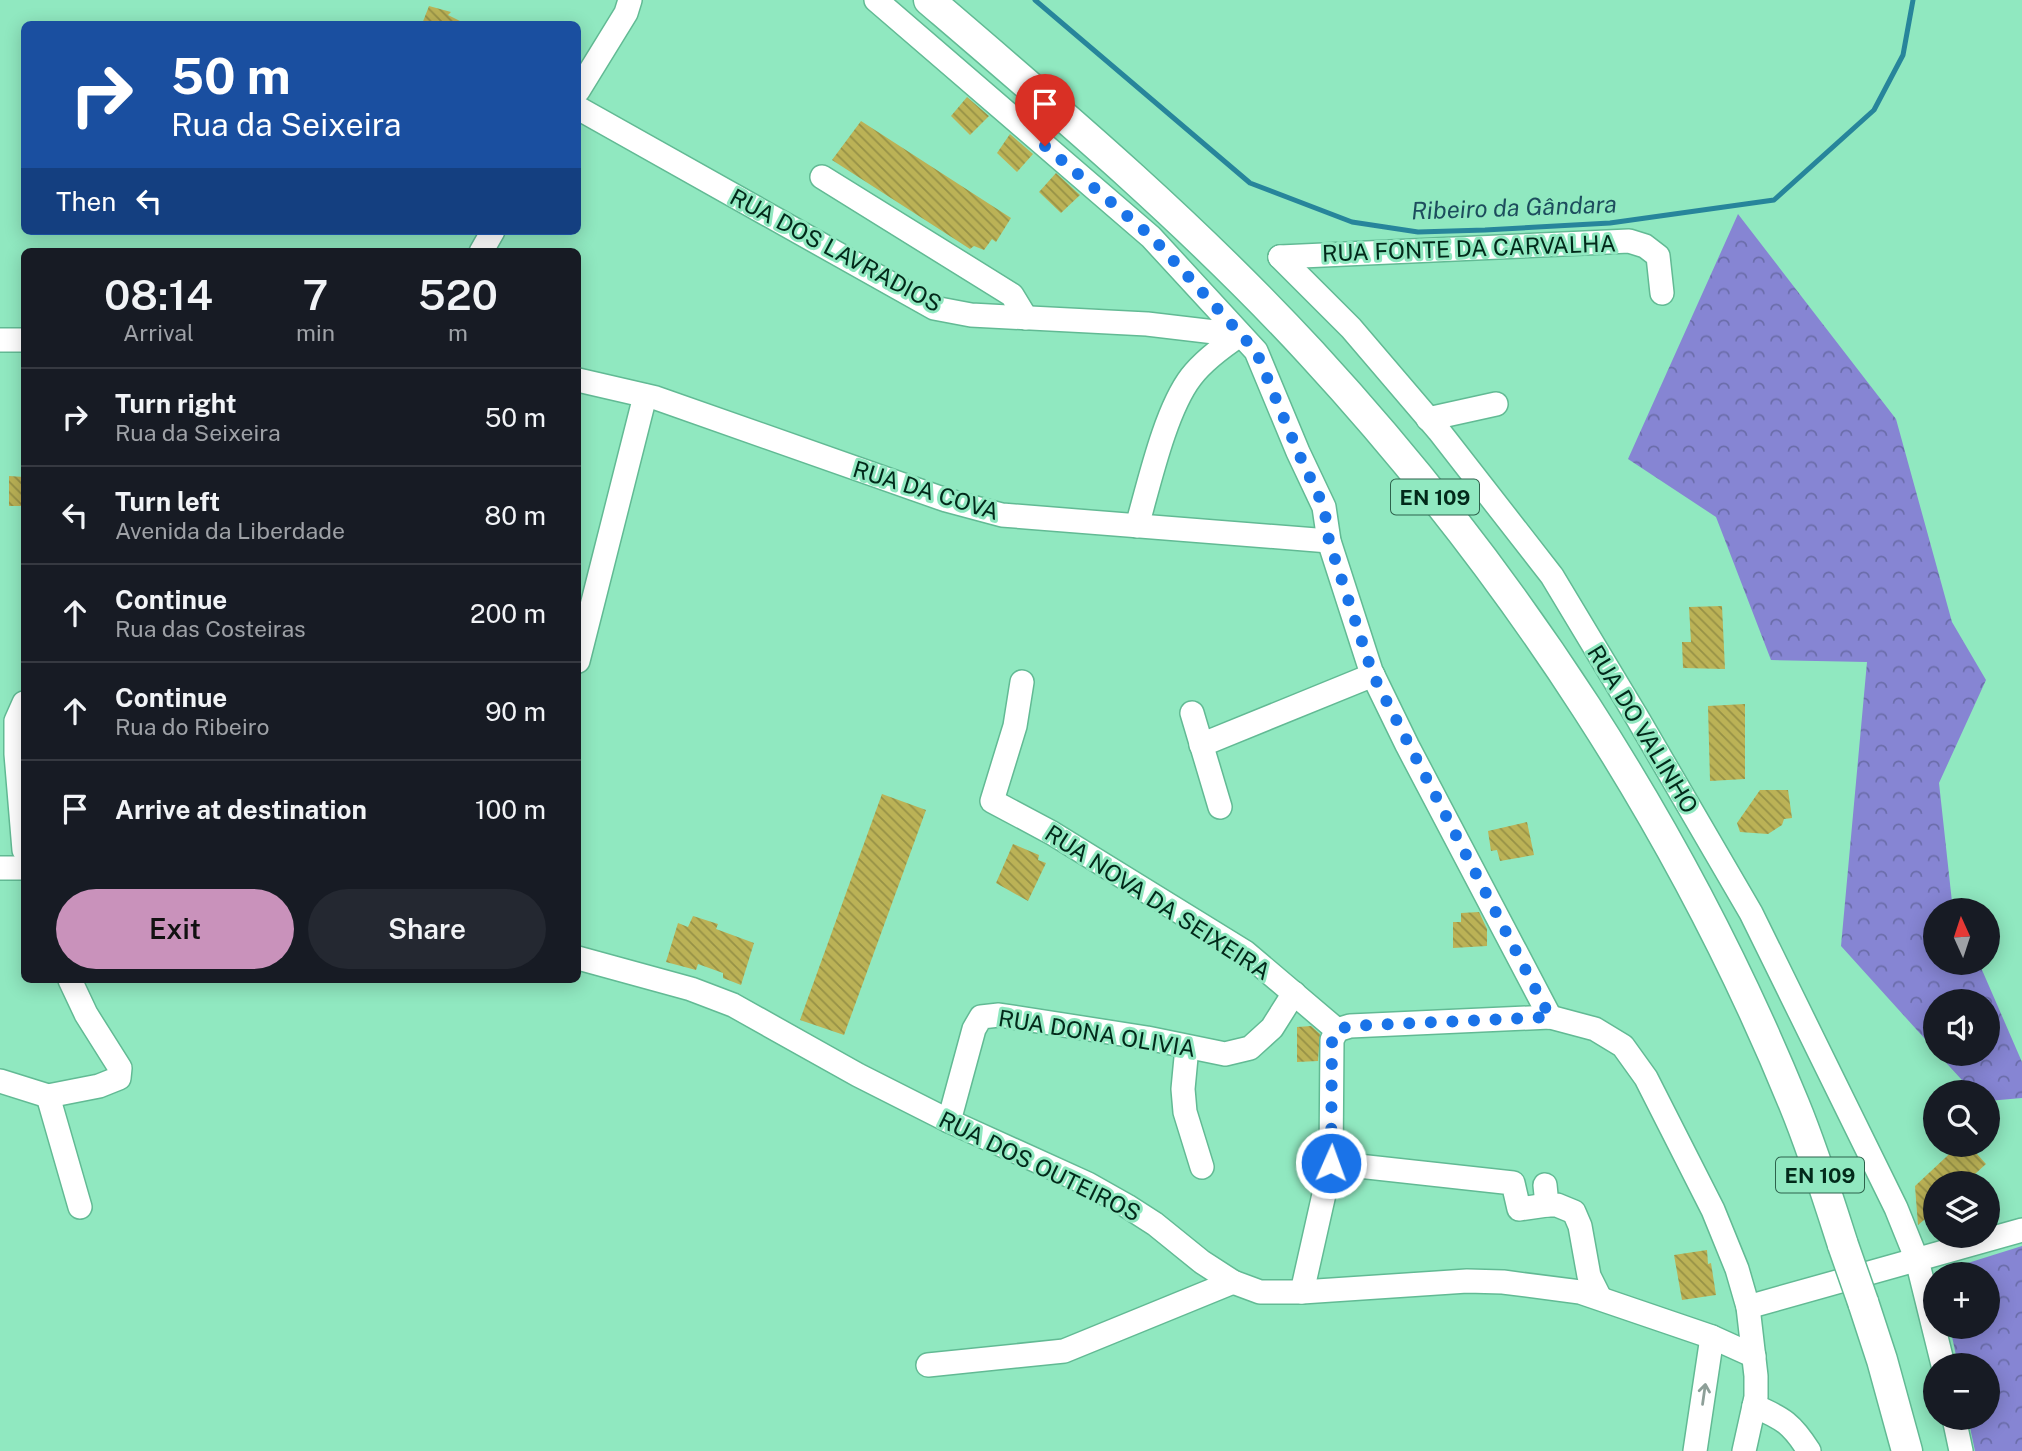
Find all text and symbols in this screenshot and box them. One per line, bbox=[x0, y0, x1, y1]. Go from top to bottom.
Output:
text: 50 m bbox=[171, 47, 291, 105]
icon: right bbox=[56, 49, 147, 140]
pin bbox=[1015, 74, 1075, 146]
icon: arrive bbox=[1026, 85, 1064, 123]
text: Rua da Seixeira bbox=[171, 106, 401, 143]
icon: left bbox=[130, 182, 168, 220]
street label: RUA DOS LAVRADIOS bbox=[726, 183, 946, 317]
text: Then bbox=[56, 186, 116, 217]
water label: Ribeiro da Gândara bbox=[1411, 189, 1617, 225]
street label: RUA FONTE DA CARVALHA bbox=[1322, 229, 1616, 267]
text: 08:14 bbox=[104, 270, 213, 319]
text: 7 bbox=[303, 270, 328, 319]
text: 520 bbox=[418, 270, 498, 319]
text: Arrival bbox=[123, 319, 194, 346]
text: min bbox=[296, 319, 335, 346]
text: m bbox=[448, 319, 468, 346]
text: Turn right bbox=[115, 388, 237, 419]
icon: right bbox=[56, 398, 94, 436]
text: 50 m bbox=[485, 402, 546, 433]
text: Rua da Seixeira bbox=[115, 419, 281, 446]
street label: RUA DA COVA bbox=[850, 455, 1002, 525]
road number: EN 109 bbox=[1391, 480, 1479, 514]
text: Turn left bbox=[115, 486, 220, 517]
icon: left bbox=[56, 496, 94, 534]
text: 80 m bbox=[485, 500, 546, 531]
text: Avenida da Liberdade bbox=[115, 517, 345, 544]
text: Continue bbox=[115, 584, 227, 615]
icon: ahead bbox=[56, 594, 94, 632]
text: 200 m bbox=[470, 598, 546, 629]
text: Rua das Costeiras bbox=[115, 615, 306, 642]
street label: RUA DO VALINHO bbox=[1582, 640, 1704, 818]
text: Continue bbox=[115, 682, 227, 713]
icon: ahead bbox=[56, 692, 94, 730]
text: 90 m bbox=[485, 696, 546, 727]
text: Rua do Ribeiro bbox=[115, 713, 270, 740]
icon: arrive bbox=[56, 790, 94, 828]
text: Arrive at destination bbox=[115, 794, 367, 825]
text: 100 m bbox=[475, 794, 546, 825]
street label: RUA NOVA DA SEIXEIRA bbox=[1040, 819, 1276, 985]
button: Exit bbox=[56, 889, 294, 969]
button: Share bbox=[308, 889, 546, 969]
north arrow bbox=[1923, 898, 2000, 975]
map controls bbox=[1923, 898, 2000, 1430]
button: sound bbox=[1923, 989, 2000, 1066]
street label: RUA DONA OLIVIA bbox=[996, 1004, 1198, 1062]
button: search bbox=[1923, 1080, 2000, 1157]
street label: RUA DOS OUTEIROS bbox=[935, 1105, 1145, 1227]
position arrow bbox=[1294, 1126, 1368, 1200]
road number: EN 109 bbox=[1776, 1158, 1864, 1192]
button: layers bbox=[1923, 1171, 2000, 1248]
button: + bbox=[1923, 1262, 2000, 1339]
button: − bbox=[1923, 1353, 2000, 1430]
one-way arrow bbox=[1698, 1383, 1711, 1406]

